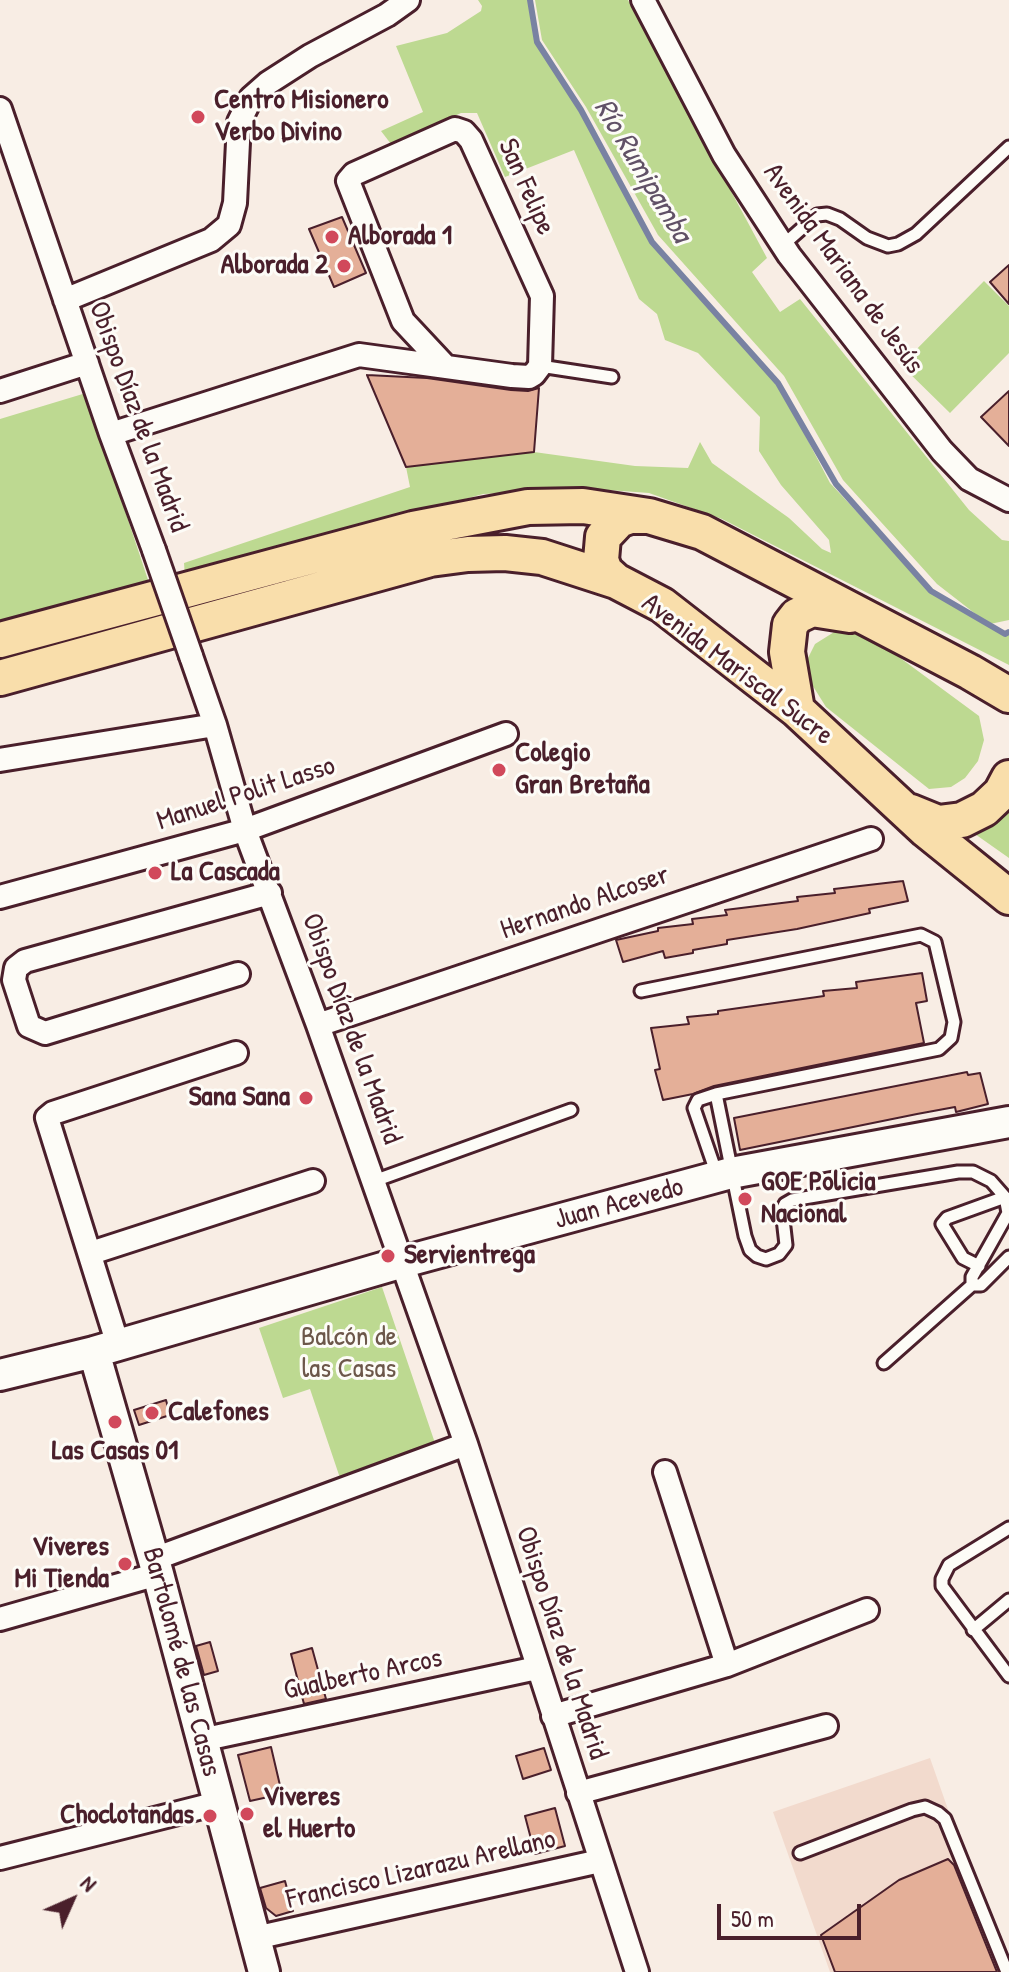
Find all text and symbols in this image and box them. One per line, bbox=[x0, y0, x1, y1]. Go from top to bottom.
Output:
place label: Centro Misionero Verbo Divino bbox=[214, 84, 388, 150]
water label: Río Rumipamba bbox=[585, 93, 699, 249]
marker: Centro Misionero Verbo Divino bbox=[189, 108, 207, 126]
street label: San Felipe bbox=[490, 134, 562, 240]
street label: Avenida Mariana de Jesús bbox=[755, 157, 931, 381]
place label: Alborada 1 bbox=[348, 220, 452, 254]
marker: Alborada 1 bbox=[323, 228, 341, 246]
place label: Alborada 2 bbox=[221, 249, 328, 283]
marker: Alborada 2 bbox=[335, 257, 353, 275]
street label: Obispo Díaz de la Madrid bbox=[81, 297, 195, 537]
street label: Avenida Mariscal Sucre bbox=[635, 587, 839, 753]
place label: Colegio Gran Bretaña bbox=[515, 737, 650, 803]
street label: Manuel Polit Lasso bbox=[153, 749, 339, 839]
marker: Colegio Gran Bretaña bbox=[490, 761, 508, 779]
place label: La Cascada bbox=[171, 856, 280, 890]
street label: Hernando Alcoser bbox=[496, 858, 674, 948]
marker: La Cascada bbox=[146, 864, 164, 882]
street label: Obispo Díaz de la Madrid bbox=[294, 909, 408, 1149]
place label: Sana Sana bbox=[189, 1081, 290, 1115]
marker: Sana Sana bbox=[297, 1089, 315, 1107]
place label: GOE Policia Nacional bbox=[761, 1166, 875, 1232]
street label: Juan Acevedo bbox=[551, 1171, 687, 1237]
marker: GOE Policia Nacional bbox=[736, 1190, 754, 1208]
place label: Servientrega bbox=[404, 1239, 535, 1273]
marker: Servientrega bbox=[379, 1247, 397, 1265]
park label: Balcón de las Casas bbox=[301, 1321, 397, 1387]
place label: Calefones bbox=[168, 1396, 269, 1430]
marker: Calefones bbox=[143, 1404, 161, 1422]
marker: Las Casas 01 bbox=[106, 1413, 124, 1431]
place label: Las Casas 01 bbox=[52, 1435, 178, 1469]
street label: Obispo Díaz de la Madrid bbox=[508, 1522, 614, 1764]
place label: Viveres Mi Tienda bbox=[15, 1531, 109, 1597]
street label: Bartolomé de las Casas bbox=[134, 1544, 228, 1780]
marker: Viveres Mi Tienda bbox=[116, 1555, 134, 1573]
street label: Gualberto Arcos bbox=[281, 1642, 445, 1708]
place label: Viveres el Huerto bbox=[263, 1781, 355, 1847]
place label: Choclotandas bbox=[60, 1799, 194, 1833]
marker: Viveres el Huerto bbox=[238, 1805, 256, 1823]
marker: Choclotandas bbox=[201, 1807, 219, 1825]
street label: Francisco Lizarazu Arellano bbox=[283, 1823, 559, 1917]
north arrow bbox=[32, 1860, 112, 1940]
text: N bbox=[74, 1868, 104, 1898]
scale bar bbox=[721, 1888, 865, 1938]
text: 50 m bbox=[731, 1902, 774, 1934]

